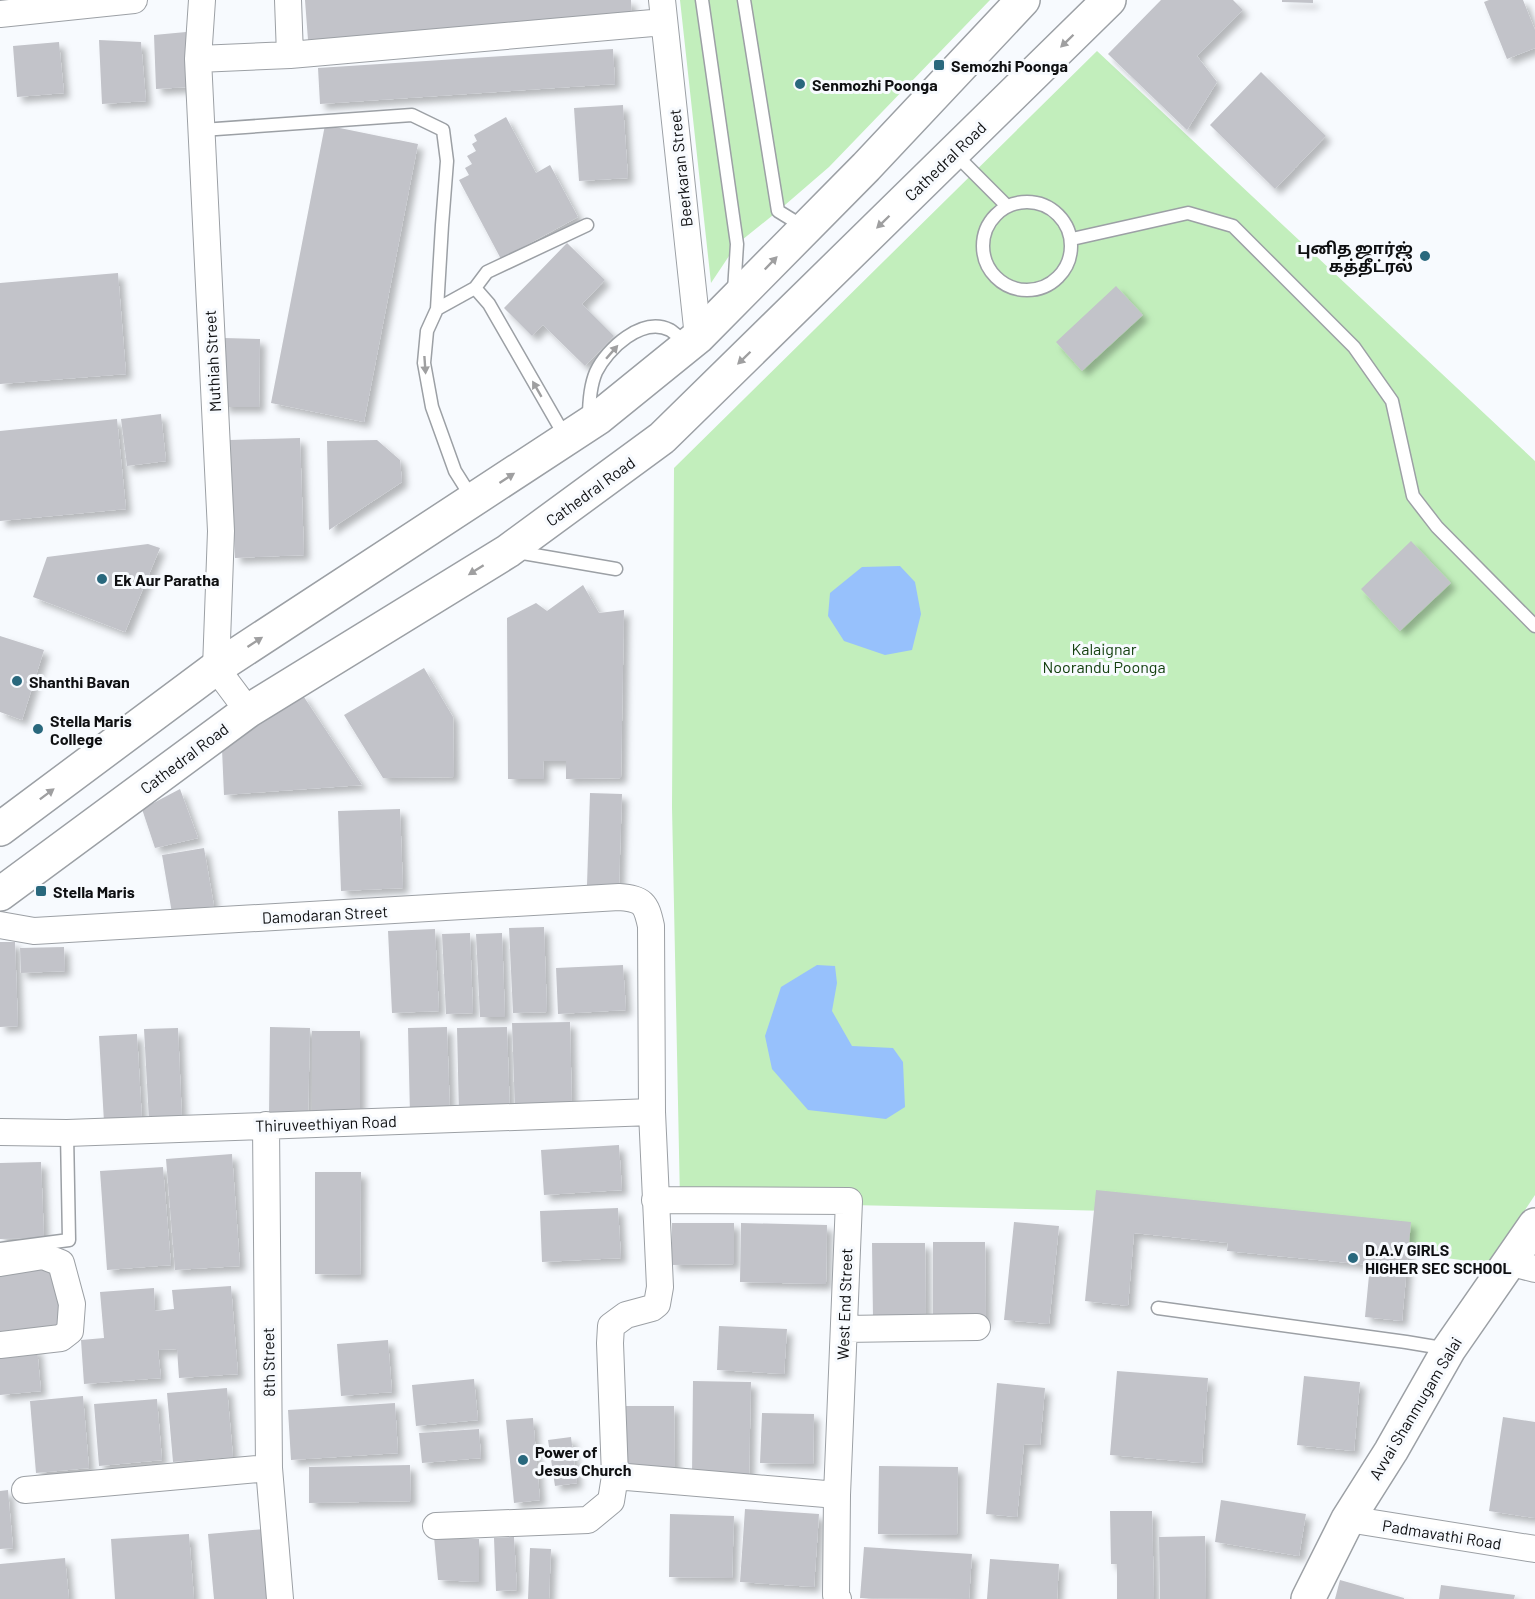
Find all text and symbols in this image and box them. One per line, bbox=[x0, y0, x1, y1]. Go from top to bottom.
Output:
one-way arrow bbox=[1059, 34, 1074, 48]
place label: Semozhi Poonga bbox=[951, 56, 1068, 75]
marker: Semozhi Poonga bbox=[932, 58, 946, 72]
place label: Senmozhi Poonga bbox=[812, 75, 938, 94]
marker: Senmozhi Poonga bbox=[793, 77, 807, 91]
street label: Beerkaran Street bbox=[664, 108, 696, 228]
street label: Cathedral Road bbox=[900, 118, 990, 204]
one-way arrow bbox=[876, 214, 890, 228]
place label: புனித ஜார்ஜ் கத்தீட்ரல் bbox=[1297, 238, 1413, 277]
marker: புனித ஜார்ஜ் கத்தீட்ரல் bbox=[1418, 249, 1432, 263]
one-way arrow bbox=[763, 256, 777, 270]
street label: Muthiah Street bbox=[200, 309, 224, 413]
one-way arrow bbox=[605, 345, 618, 360]
one-way arrow bbox=[737, 351, 751, 365]
one-way arrow bbox=[420, 356, 430, 375]
one-way arrow bbox=[532, 380, 542, 397]
street label: Cathedral Road bbox=[542, 452, 638, 530]
one-way arrow bbox=[498, 472, 514, 484]
one-way arrow bbox=[468, 565, 485, 576]
place label: Ek Aur Paratha bbox=[114, 570, 219, 589]
marker: Ek Aur Paratha bbox=[95, 572, 109, 586]
one-way arrow bbox=[247, 637, 263, 648]
park label: Kalaignar Noorandu Poonga bbox=[1042, 639, 1166, 676]
place label: Shanthi Bavan bbox=[29, 672, 130, 691]
marker: Shanthi Bavan bbox=[10, 674, 24, 688]
place label: Stella Maris College bbox=[50, 711, 132, 748]
street label: Cathedral Road bbox=[136, 719, 232, 797]
marker: Stella Maris College bbox=[31, 722, 45, 736]
one-way arrow bbox=[38, 788, 54, 800]
place label: Stella Maris bbox=[53, 882, 135, 901]
marker: Stella Maris bbox=[34, 884, 48, 898]
street label: Damodaran Street bbox=[261, 901, 389, 927]
street label: Thiruveethiyan Road bbox=[255, 1111, 397, 1135]
place label: D.A.V GIRLS HIGHER SEC SCHOOL bbox=[1365, 1240, 1512, 1277]
street label: West End Street bbox=[833, 1248, 855, 1360]
marker: D.A.V GIRLS HIGHER SEC SCHOOL bbox=[1346, 1251, 1360, 1265]
street label: 8th Street bbox=[258, 1327, 278, 1397]
street label: Avvai Shanmugam Salai bbox=[1365, 1333, 1465, 1483]
place label: Power of Jesus Church bbox=[535, 1442, 631, 1479]
marker: Power of Jesus Church bbox=[516, 1453, 530, 1467]
street label: Padmavathi Road bbox=[1381, 1515, 1503, 1553]

